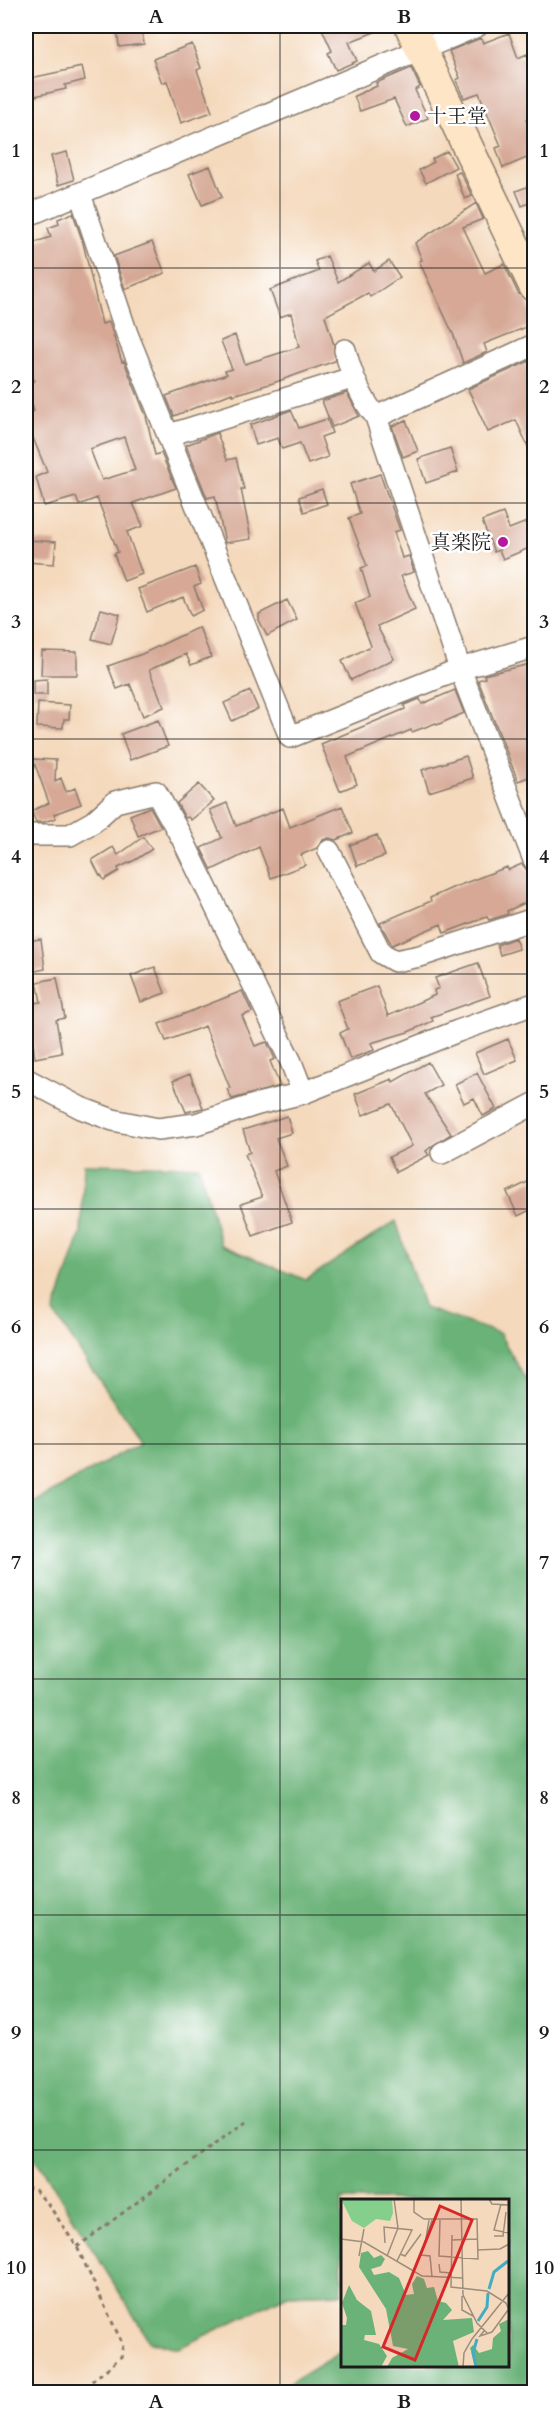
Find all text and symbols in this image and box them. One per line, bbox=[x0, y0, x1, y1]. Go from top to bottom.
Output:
text: A bbox=[148, 3, 164, 30]
text: B bbox=[397, 3, 411, 30]
place label: 十王堂 bbox=[427, 103, 487, 130]
marker: 十王堂 bbox=[408, 109, 422, 123]
text: 1 bbox=[11, 137, 21, 164]
text: 1 bbox=[539, 137, 549, 164]
text: 2 bbox=[11, 373, 21, 400]
text: 2 bbox=[539, 373, 549, 400]
place label: 真楽院 bbox=[431, 529, 491, 556]
marker: 真楽院 bbox=[496, 535, 510, 549]
text: 3 bbox=[11, 608, 21, 635]
text: 3 bbox=[539, 608, 549, 635]
text: 4 bbox=[11, 843, 21, 870]
text: 4 bbox=[539, 843, 549, 870]
text: 5 bbox=[11, 1078, 21, 1105]
text: 5 bbox=[539, 1078, 549, 1105]
text: 6 bbox=[11, 1313, 21, 1340]
text: 6 bbox=[539, 1313, 549, 1340]
text: 7 bbox=[11, 1549, 21, 1576]
text: 7 bbox=[539, 1549, 549, 1576]
text: 8 bbox=[11, 1784, 21, 1811]
text: 8 bbox=[539, 1784, 549, 1811]
text: 9 bbox=[11, 2019, 21, 2046]
text: 9 bbox=[539, 2019, 549, 2046]
inset map bbox=[341, 2199, 509, 2367]
text: 10 bbox=[6, 2254, 26, 2281]
text: 10 bbox=[534, 2254, 554, 2281]
text: A bbox=[148, 2388, 164, 2415]
text: B bbox=[397, 2388, 411, 2415]

